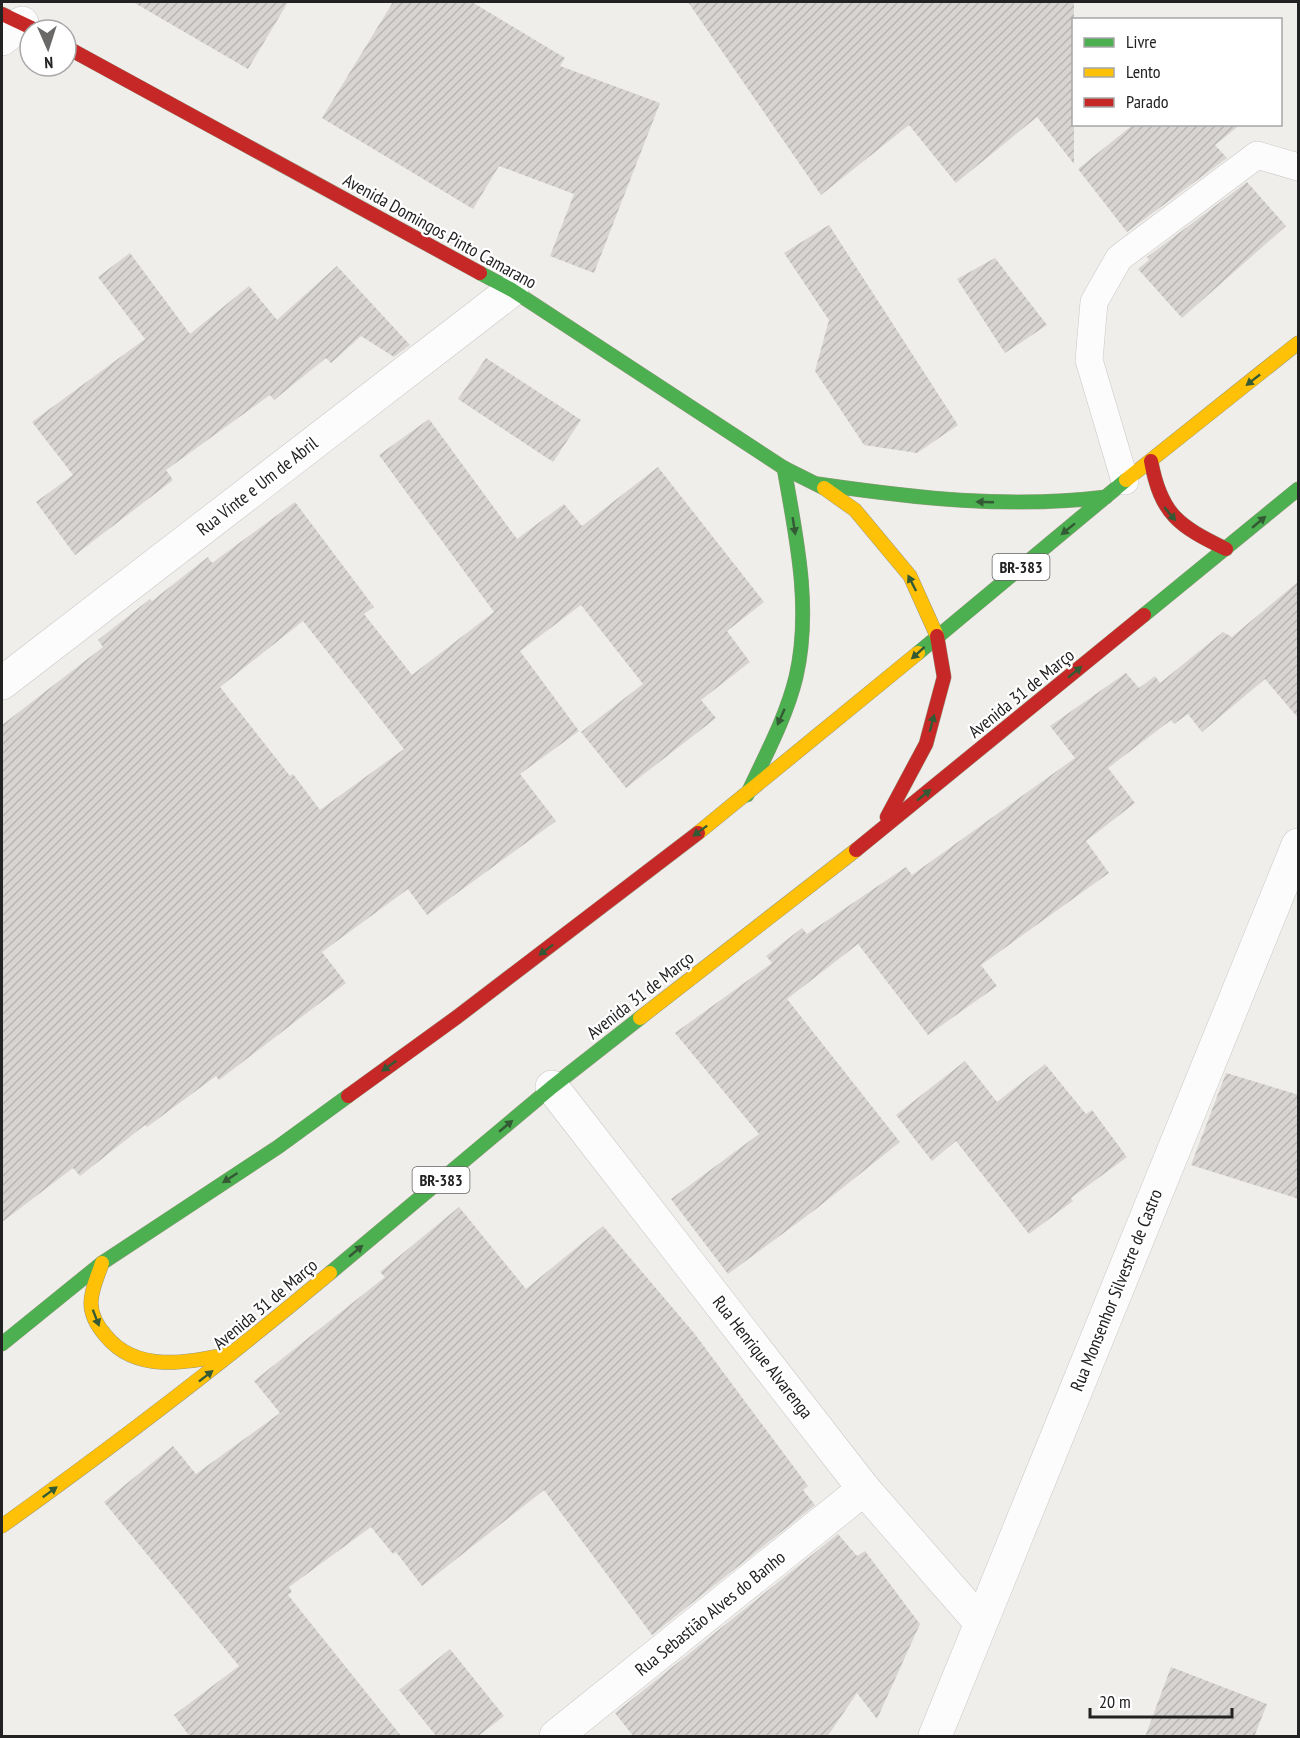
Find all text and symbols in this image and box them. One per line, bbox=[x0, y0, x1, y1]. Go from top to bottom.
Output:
north arrow bbox=[18, 18, 78, 78]
legend bbox=[1072, 18, 1282, 126]
text: Livre bbox=[1126, 30, 1157, 53]
text: N bbox=[44, 53, 54, 73]
text: Lento bbox=[1126, 60, 1161, 83]
text: Parado bbox=[1126, 90, 1169, 113]
street label: Avenida Domingos Pinto Camarano bbox=[339, 168, 541, 294]
one-way arrow bbox=[1245, 373, 1260, 385]
street label: Rua Vinte e Um de Abril bbox=[192, 431, 323, 540]
one-way arrow bbox=[975, 498, 994, 507]
one-way arrow bbox=[1163, 506, 1176, 521]
one-way arrow bbox=[1251, 515, 1267, 528]
one-way arrow bbox=[790, 516, 799, 535]
one-way arrow bbox=[1060, 522, 1076, 535]
road number: BR-383 bbox=[992, 554, 1050, 580]
one-way arrow bbox=[908, 574, 918, 592]
street label: Avenida 31 de Março bbox=[963, 643, 1079, 743]
one-way arrow bbox=[911, 646, 926, 659]
one-way arrow bbox=[1067, 665, 1083, 678]
one-way arrow bbox=[776, 708, 785, 726]
one-way arrow bbox=[927, 714, 937, 732]
one-way arrow bbox=[916, 788, 932, 801]
one-way arrow bbox=[693, 825, 709, 837]
one-way arrow bbox=[538, 943, 553, 955]
street label: Avenida 31 de Março bbox=[582, 946, 698, 1044]
one-way arrow bbox=[382, 1060, 398, 1072]
one-way arrow bbox=[498, 1120, 513, 1133]
road number: BR-383 bbox=[412, 1167, 470, 1193]
one-way arrow bbox=[222, 1173, 238, 1184]
street label: Rua Monsenhor Silvestre de Castro bbox=[1065, 1185, 1167, 1394]
one-way arrow bbox=[348, 1245, 364, 1258]
street label: Avenida 31 de Março bbox=[208, 1253, 322, 1354]
street label: Rua Henrique Alvarenga bbox=[708, 1291, 818, 1423]
one-way arrow bbox=[91, 1310, 101, 1328]
one-way arrow bbox=[198, 1369, 214, 1382]
one-way arrow bbox=[42, 1487, 57, 1499]
street label: Rua Sebastião Alves do Banho bbox=[630, 1545, 790, 1681]
scale bar bbox=[1090, 1681, 1232, 1719]
text: 20 m bbox=[1099, 1690, 1131, 1713]

